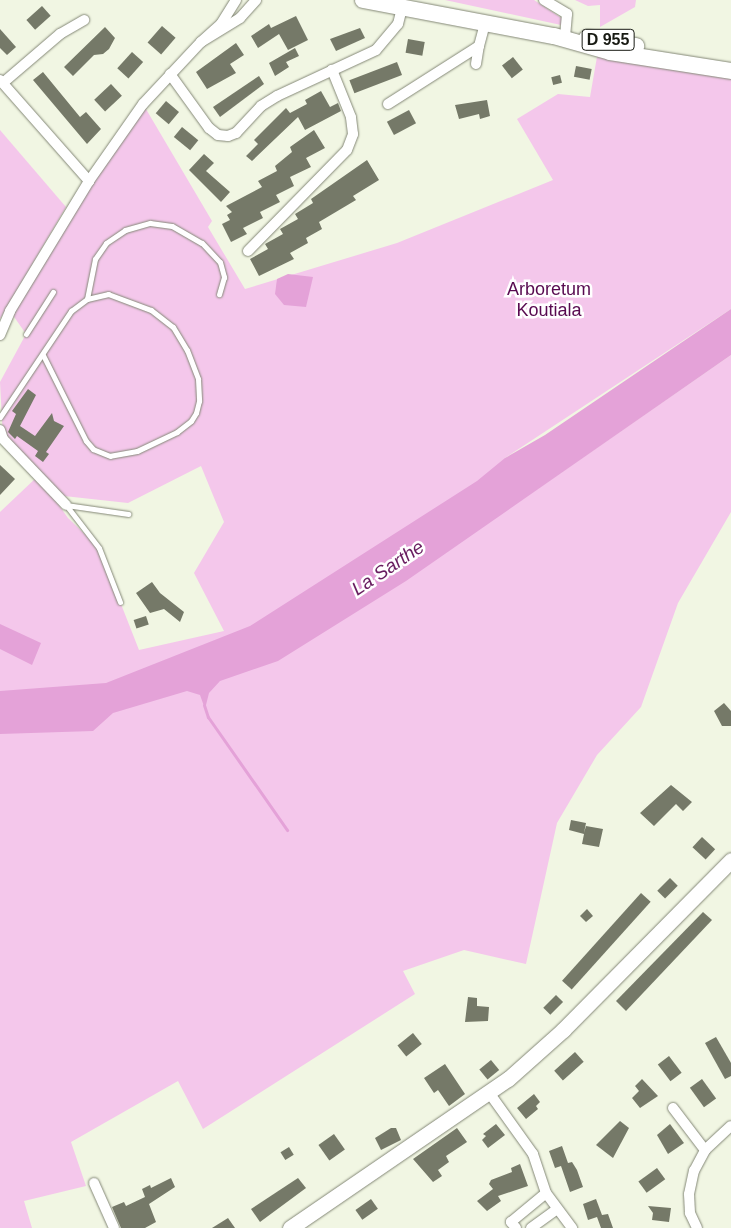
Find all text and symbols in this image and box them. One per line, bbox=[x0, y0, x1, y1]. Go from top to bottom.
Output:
road number: D 955 bbox=[580, 26, 636, 54]
park label: Arboretum Koutiala bbox=[507, 279, 591, 322]
water label: La Sarthe bbox=[347, 536, 429, 600]

